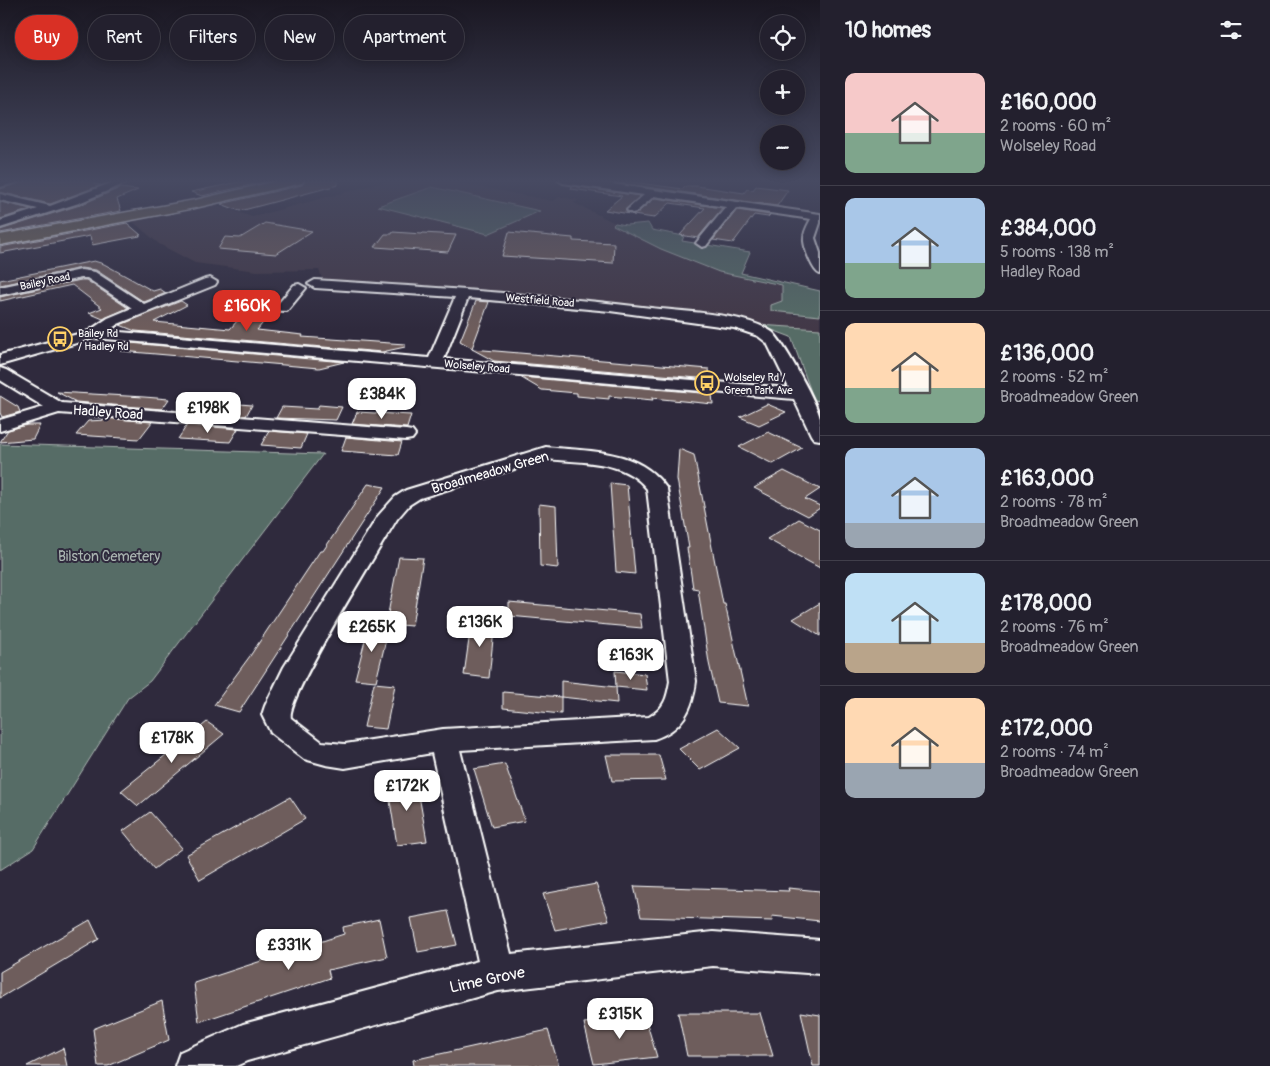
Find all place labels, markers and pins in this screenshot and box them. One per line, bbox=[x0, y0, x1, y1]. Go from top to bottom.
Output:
pin: £160K bbox=[212, 290, 282, 332]
bus stop icon: Bailey Rd / Hadley Rd bbox=[47, 326, 73, 352]
place label: Bailey Rd / Hadley Rd bbox=[78, 327, 129, 353]
bus stop icon: Wolseley Rd / Green Park Ave bbox=[694, 370, 720, 396]
place label: Wolseley Rd / Green Park Ave bbox=[724, 371, 793, 397]
pin: £384K bbox=[347, 378, 417, 420]
pin: £198K bbox=[173, 392, 243, 434]
pin: £136K bbox=[445, 606, 515, 648]
pin: £265K bbox=[337, 610, 407, 653]
pin: £163K bbox=[596, 638, 666, 681]
pin: £178K bbox=[137, 722, 207, 764]
pin: £172K bbox=[372, 770, 442, 812]
pin: £331K bbox=[254, 928, 324, 971]
pin: £315K bbox=[585, 998, 655, 1040]

